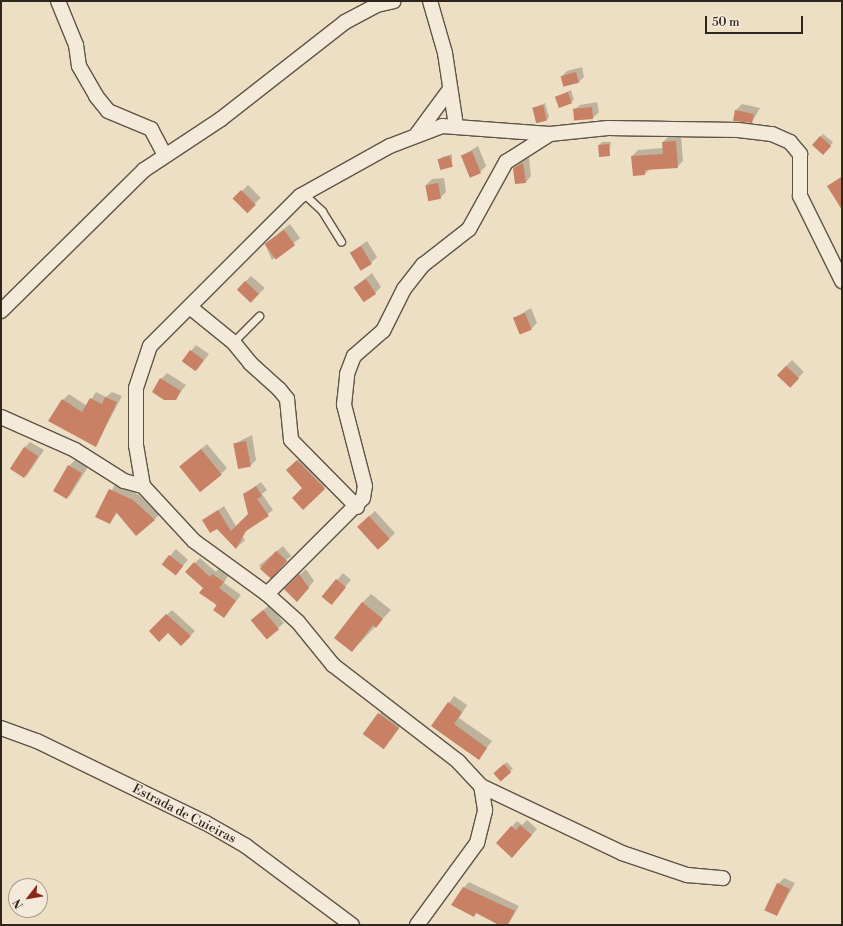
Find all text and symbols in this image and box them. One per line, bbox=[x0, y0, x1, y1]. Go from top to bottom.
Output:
scale bar bbox=[707, 8, 805, 34]
text: 50 m bbox=[712, 15, 740, 30]
street label: Estrada de Cuieiras bbox=[130, 781, 238, 847]
north arrow bbox=[8, 878, 48, 918]
text: N bbox=[10, 896, 27, 911]

